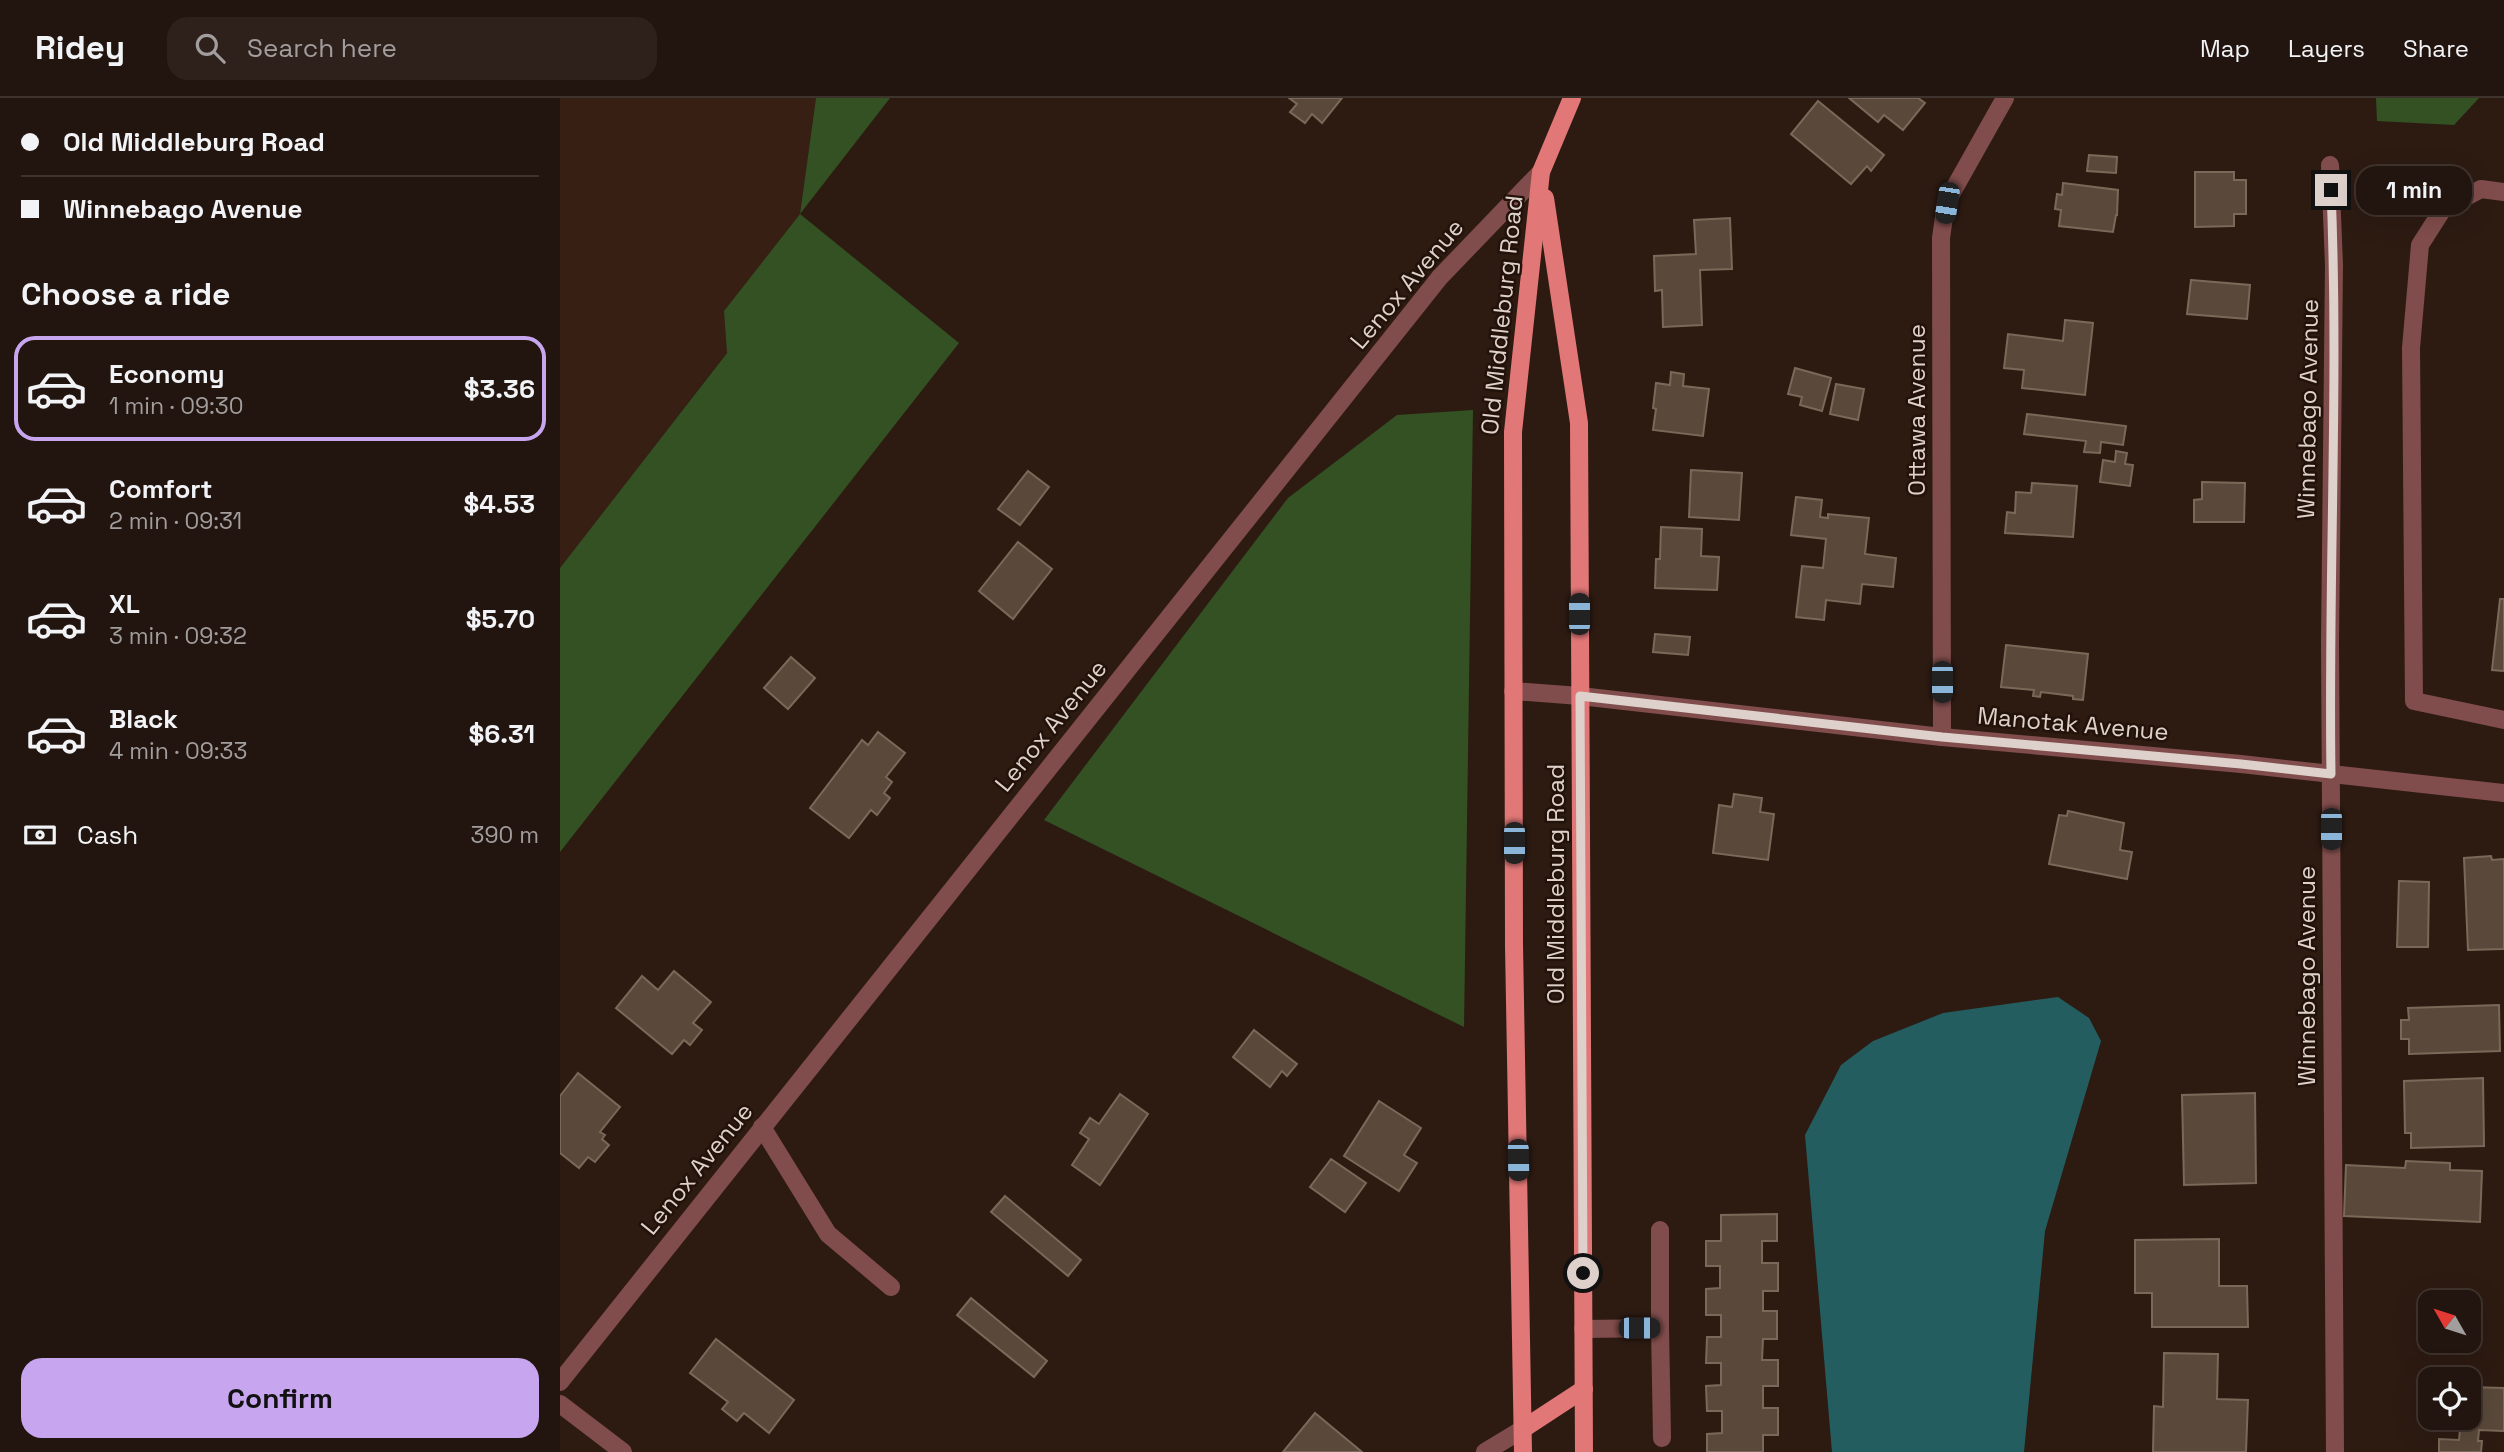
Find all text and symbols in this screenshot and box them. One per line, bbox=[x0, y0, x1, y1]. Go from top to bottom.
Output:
search box bbox=[167, 17, 657, 80]
text: Ridey bbox=[35, 27, 125, 69]
icon: search bbox=[191, 29, 229, 67]
text: Search here bbox=[247, 31, 397, 65]
text: Map bbox=[2200, 33, 2250, 64]
text: Layers bbox=[2288, 33, 2365, 64]
text: Share bbox=[2403, 33, 2469, 64]
text: Old Middleburg Road bbox=[63, 125, 325, 159]
callout: 1 min bbox=[2356, 166, 2471, 214]
route end bbox=[2315, 174, 2347, 206]
text: 1 min bbox=[2386, 175, 2442, 205]
car bbox=[1934, 181, 1961, 225]
text: Winnebago Avenue bbox=[63, 192, 302, 226]
street label: Old Middleburg Road bbox=[1474, 194, 1529, 436]
street label: Lenox Avenue bbox=[1343, 212, 1470, 355]
text: Choose a ride bbox=[21, 274, 231, 314]
street label: Winnebago Avenue bbox=[2290, 299, 2325, 519]
street label: Ottawa Avenue bbox=[1901, 324, 1932, 496]
icon: car bbox=[25, 357, 88, 420]
text: Economy bbox=[109, 357, 225, 391]
text: $3.36 bbox=[464, 372, 535, 406]
text: 1 min · 09:30 bbox=[109, 391, 243, 421]
icon: car bbox=[25, 472, 88, 535]
text: Comfort bbox=[109, 472, 212, 506]
text: $4.53 bbox=[464, 487, 535, 521]
text: 2 min · 09:31 bbox=[109, 506, 242, 536]
icon: car bbox=[25, 587, 88, 650]
text: XL bbox=[109, 587, 140, 621]
car bbox=[1569, 593, 1590, 635]
text: $5.70 bbox=[466, 602, 535, 636]
text: 3 min · 09:32 bbox=[109, 621, 247, 651]
street label: Lenox Avenue bbox=[988, 653, 1113, 798]
car bbox=[1932, 661, 1953, 703]
street label: Manotak Avenue bbox=[1976, 700, 2170, 747]
icon: car bbox=[25, 702, 88, 765]
text: Black bbox=[109, 702, 178, 736]
text: $6.31 bbox=[468, 717, 535, 751]
text: 4 min · 09:33 bbox=[109, 736, 247, 766]
street label: Old Middleburg Road bbox=[1540, 764, 1571, 1004]
car bbox=[2321, 808, 2342, 850]
icon: cash bbox=[21, 816, 59, 854]
text: Cash bbox=[77, 818, 138, 852]
text: 390 m bbox=[471, 820, 539, 850]
car bbox=[1504, 822, 1525, 864]
street label: Winnebago Avenue bbox=[2291, 866, 2322, 1086]
street label: Lenox Avenue bbox=[634, 1096, 759, 1241]
car bbox=[1508, 1139, 1529, 1181]
route start bbox=[1567, 1257, 1599, 1289]
north arrow bbox=[2418, 1290, 2482, 1353]
map controls bbox=[2418, 1290, 2481, 1430]
car bbox=[1619, 1318, 1661, 1339]
button: Confirm bbox=[21, 1358, 539, 1438]
button: locate bbox=[2418, 1367, 2481, 1430]

